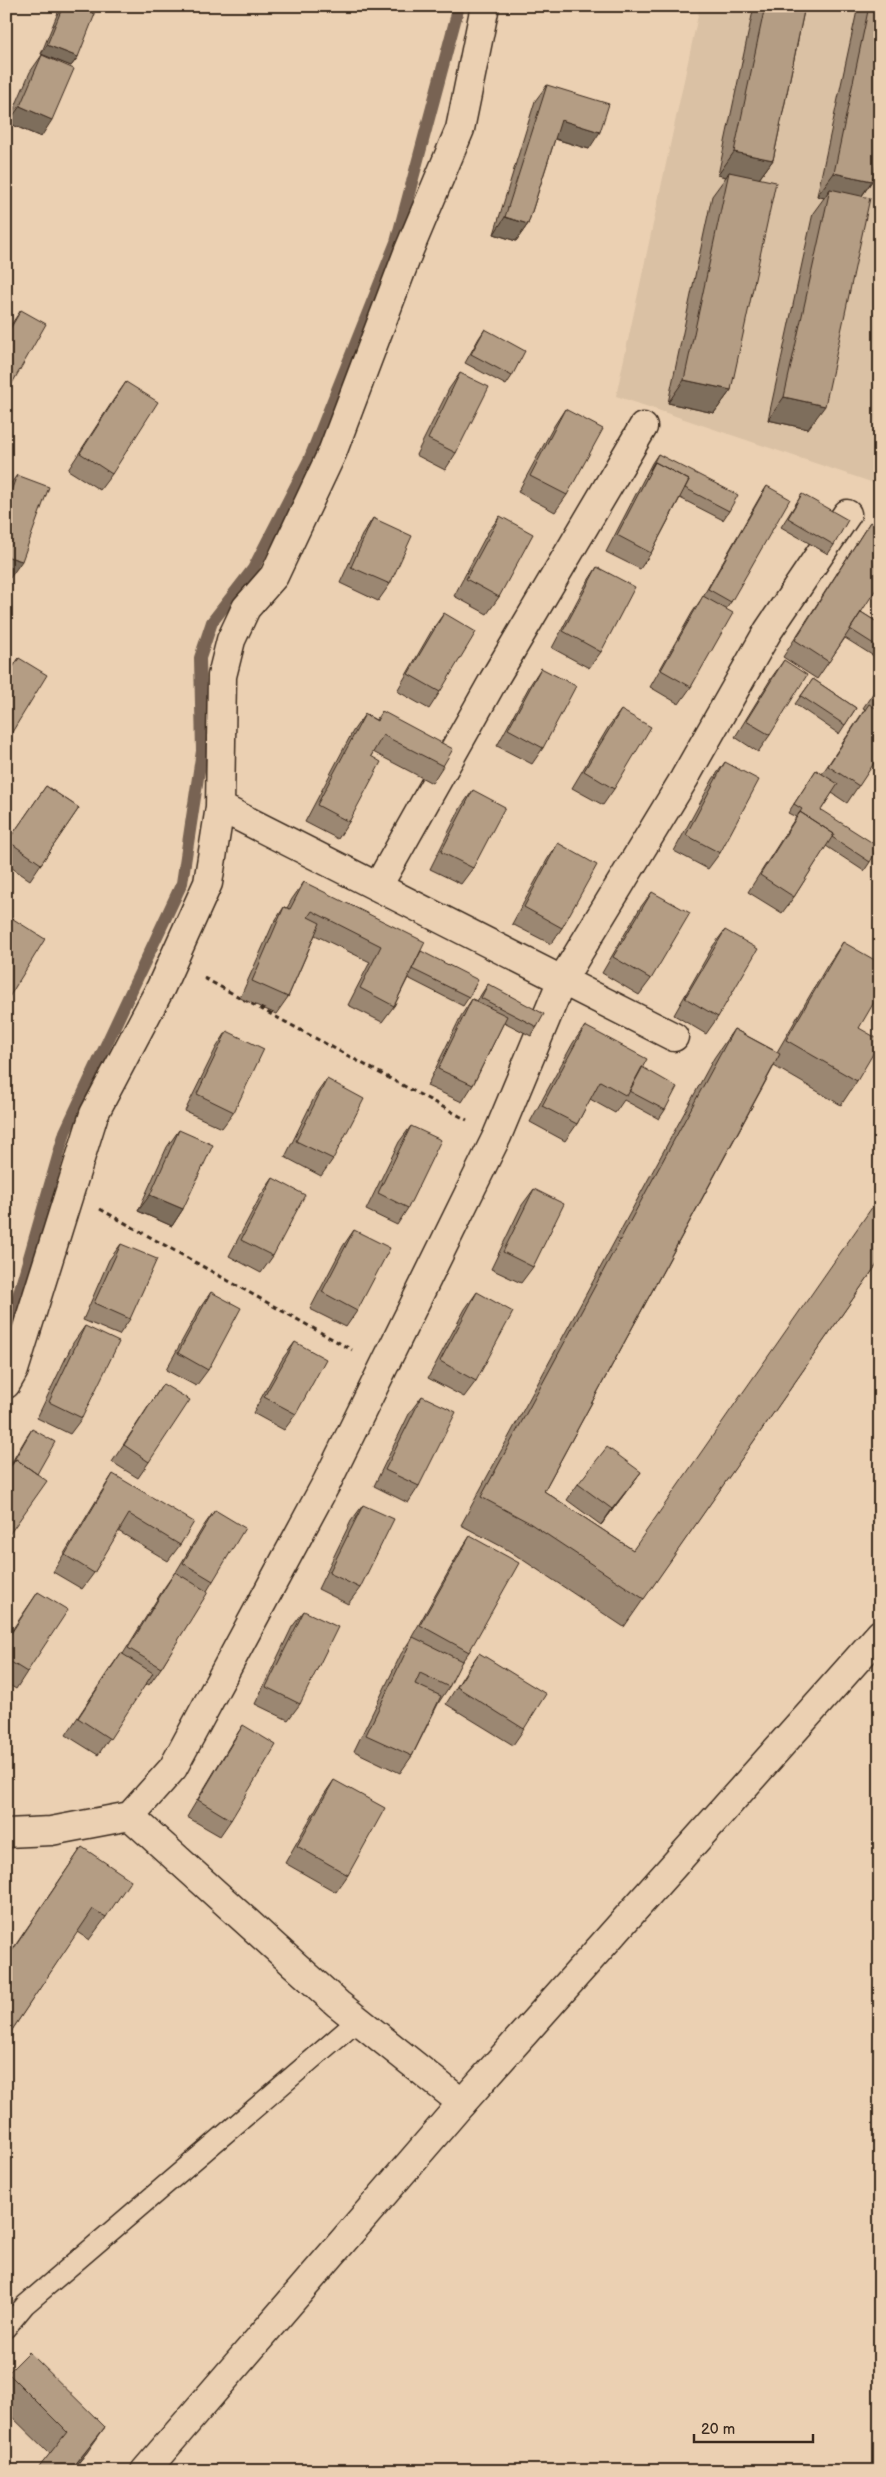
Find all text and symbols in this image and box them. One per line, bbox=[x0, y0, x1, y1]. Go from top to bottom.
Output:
scale bar bbox=[694, 2412, 812, 2444]
text: 20 m bbox=[701, 2420, 735, 2439]

